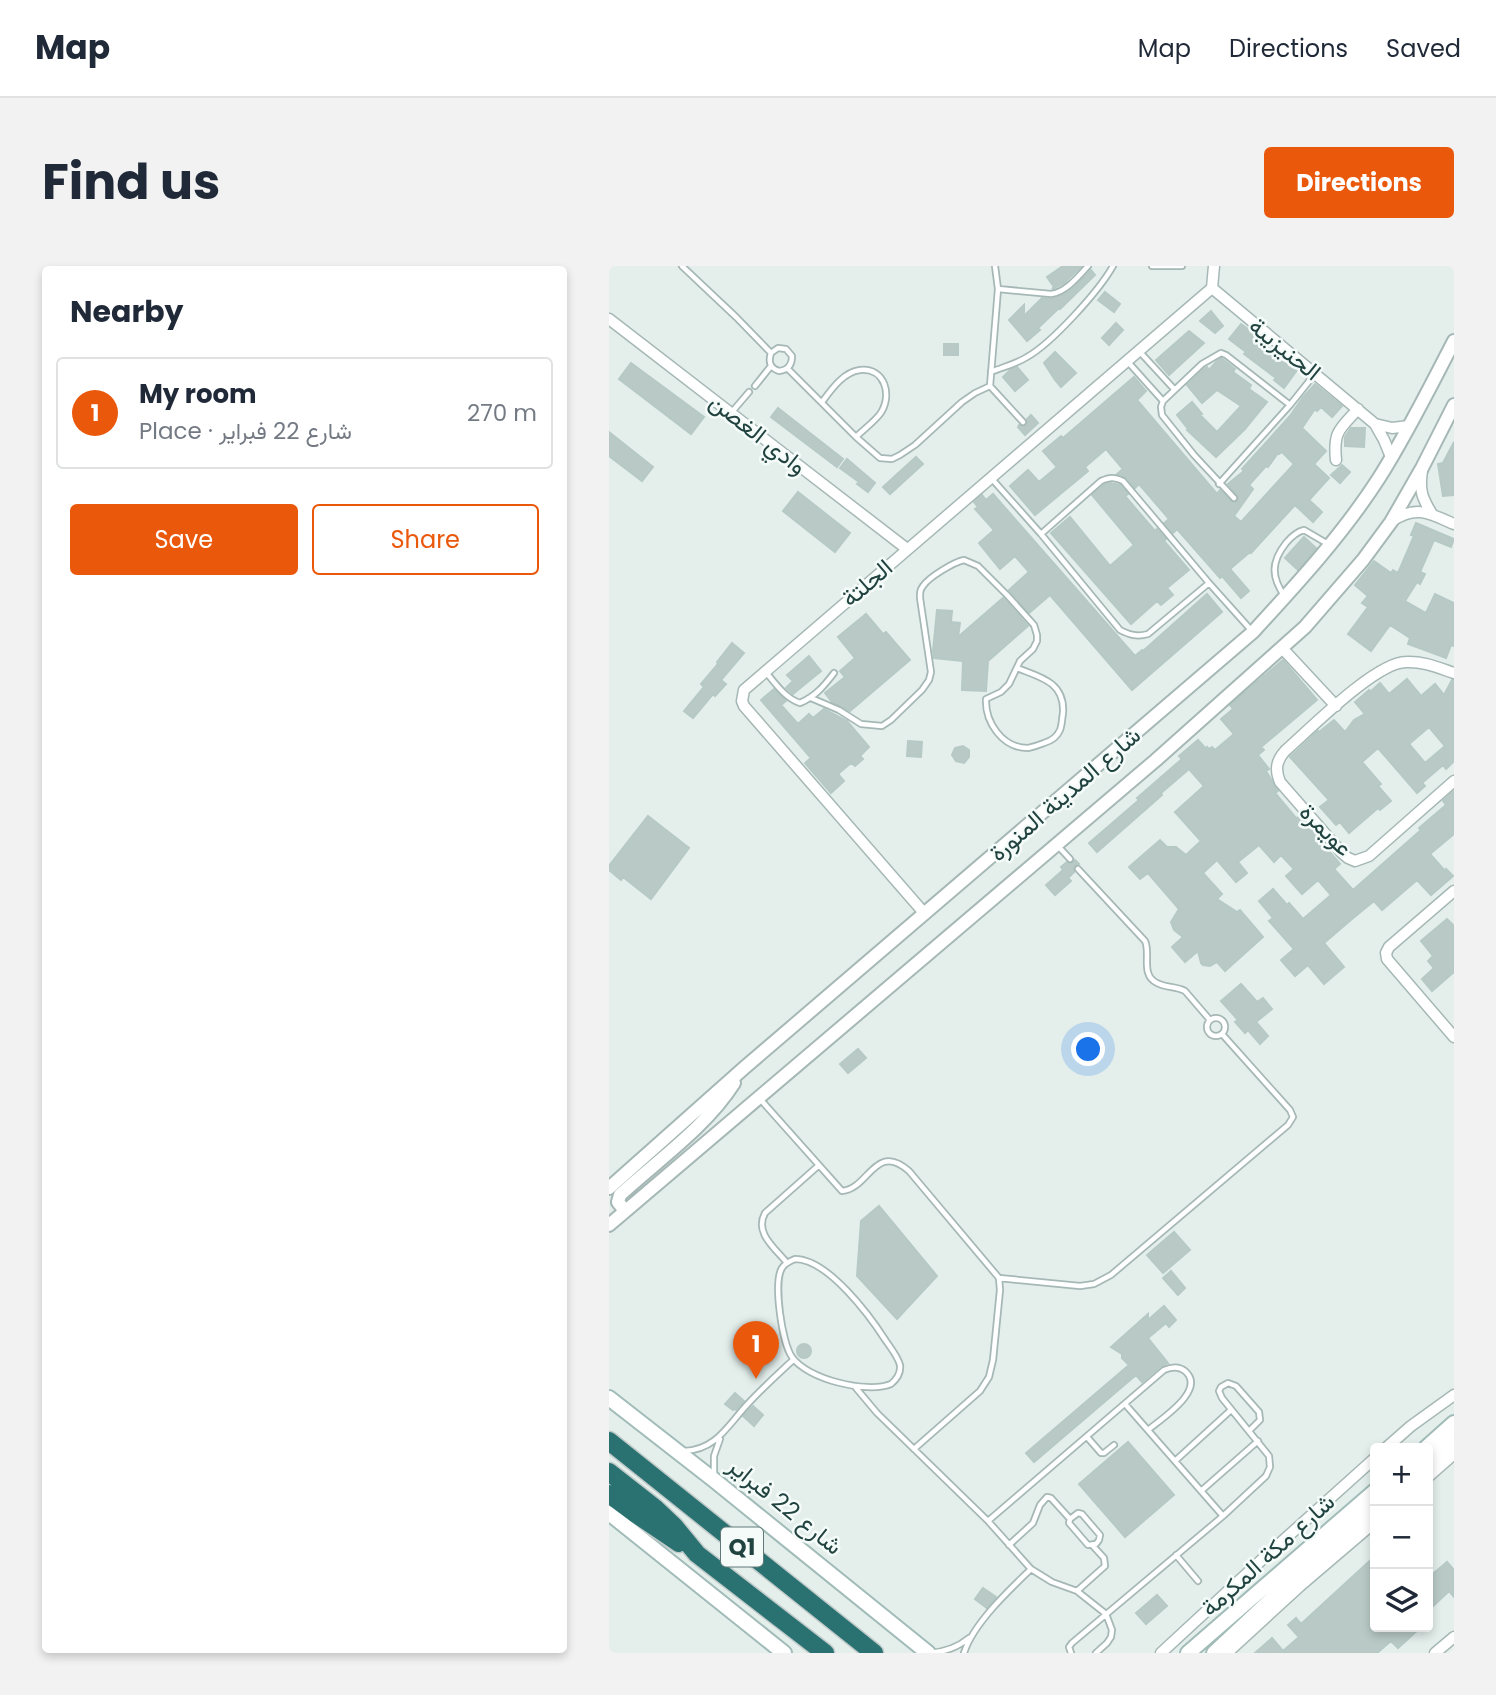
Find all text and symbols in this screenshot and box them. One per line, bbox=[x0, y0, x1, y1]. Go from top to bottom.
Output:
text: Map bbox=[35, 24, 110, 71]
text: Map bbox=[1138, 32, 1191, 65]
text: Directions bbox=[1229, 32, 1348, 65]
text: Saved bbox=[1386, 32, 1461, 65]
button: Directions bbox=[1264, 147, 1454, 218]
text: Find us bbox=[42, 148, 220, 216]
text: Nearby bbox=[70, 290, 184, 333]
street label: الحنيزيبة bbox=[1242, 309, 1328, 388]
text: My room bbox=[139, 376, 257, 412]
street label: وادي الغصن bbox=[701, 385, 814, 484]
text: 1 bbox=[91, 397, 99, 429]
text: 270 m bbox=[467, 397, 537, 429]
text: Place · شارع 22 فبراير bbox=[139, 415, 352, 447]
button: Save bbox=[70, 504, 298, 575]
button: Share bbox=[312, 504, 539, 575]
street label: الجلتة bbox=[834, 551, 899, 614]
street label: شارع المدينة المنورة bbox=[982, 719, 1147, 869]
street label: عويمرة bbox=[1292, 796, 1360, 864]
your location bbox=[1071, 1032, 1105, 1066]
pin: 1 bbox=[733, 1321, 779, 1379]
map controls bbox=[1370, 1443, 1433, 1632]
button: + bbox=[1370, 1443, 1433, 1506]
street label: شارع 22 فبراير bbox=[720, 1448, 850, 1562]
street label: شارع مكة المكرمة bbox=[1194, 1486, 1342, 1624]
button: − bbox=[1370, 1506, 1433, 1569]
road number: Q1 bbox=[721, 1528, 763, 1566]
button: layers bbox=[1370, 1569, 1433, 1632]

